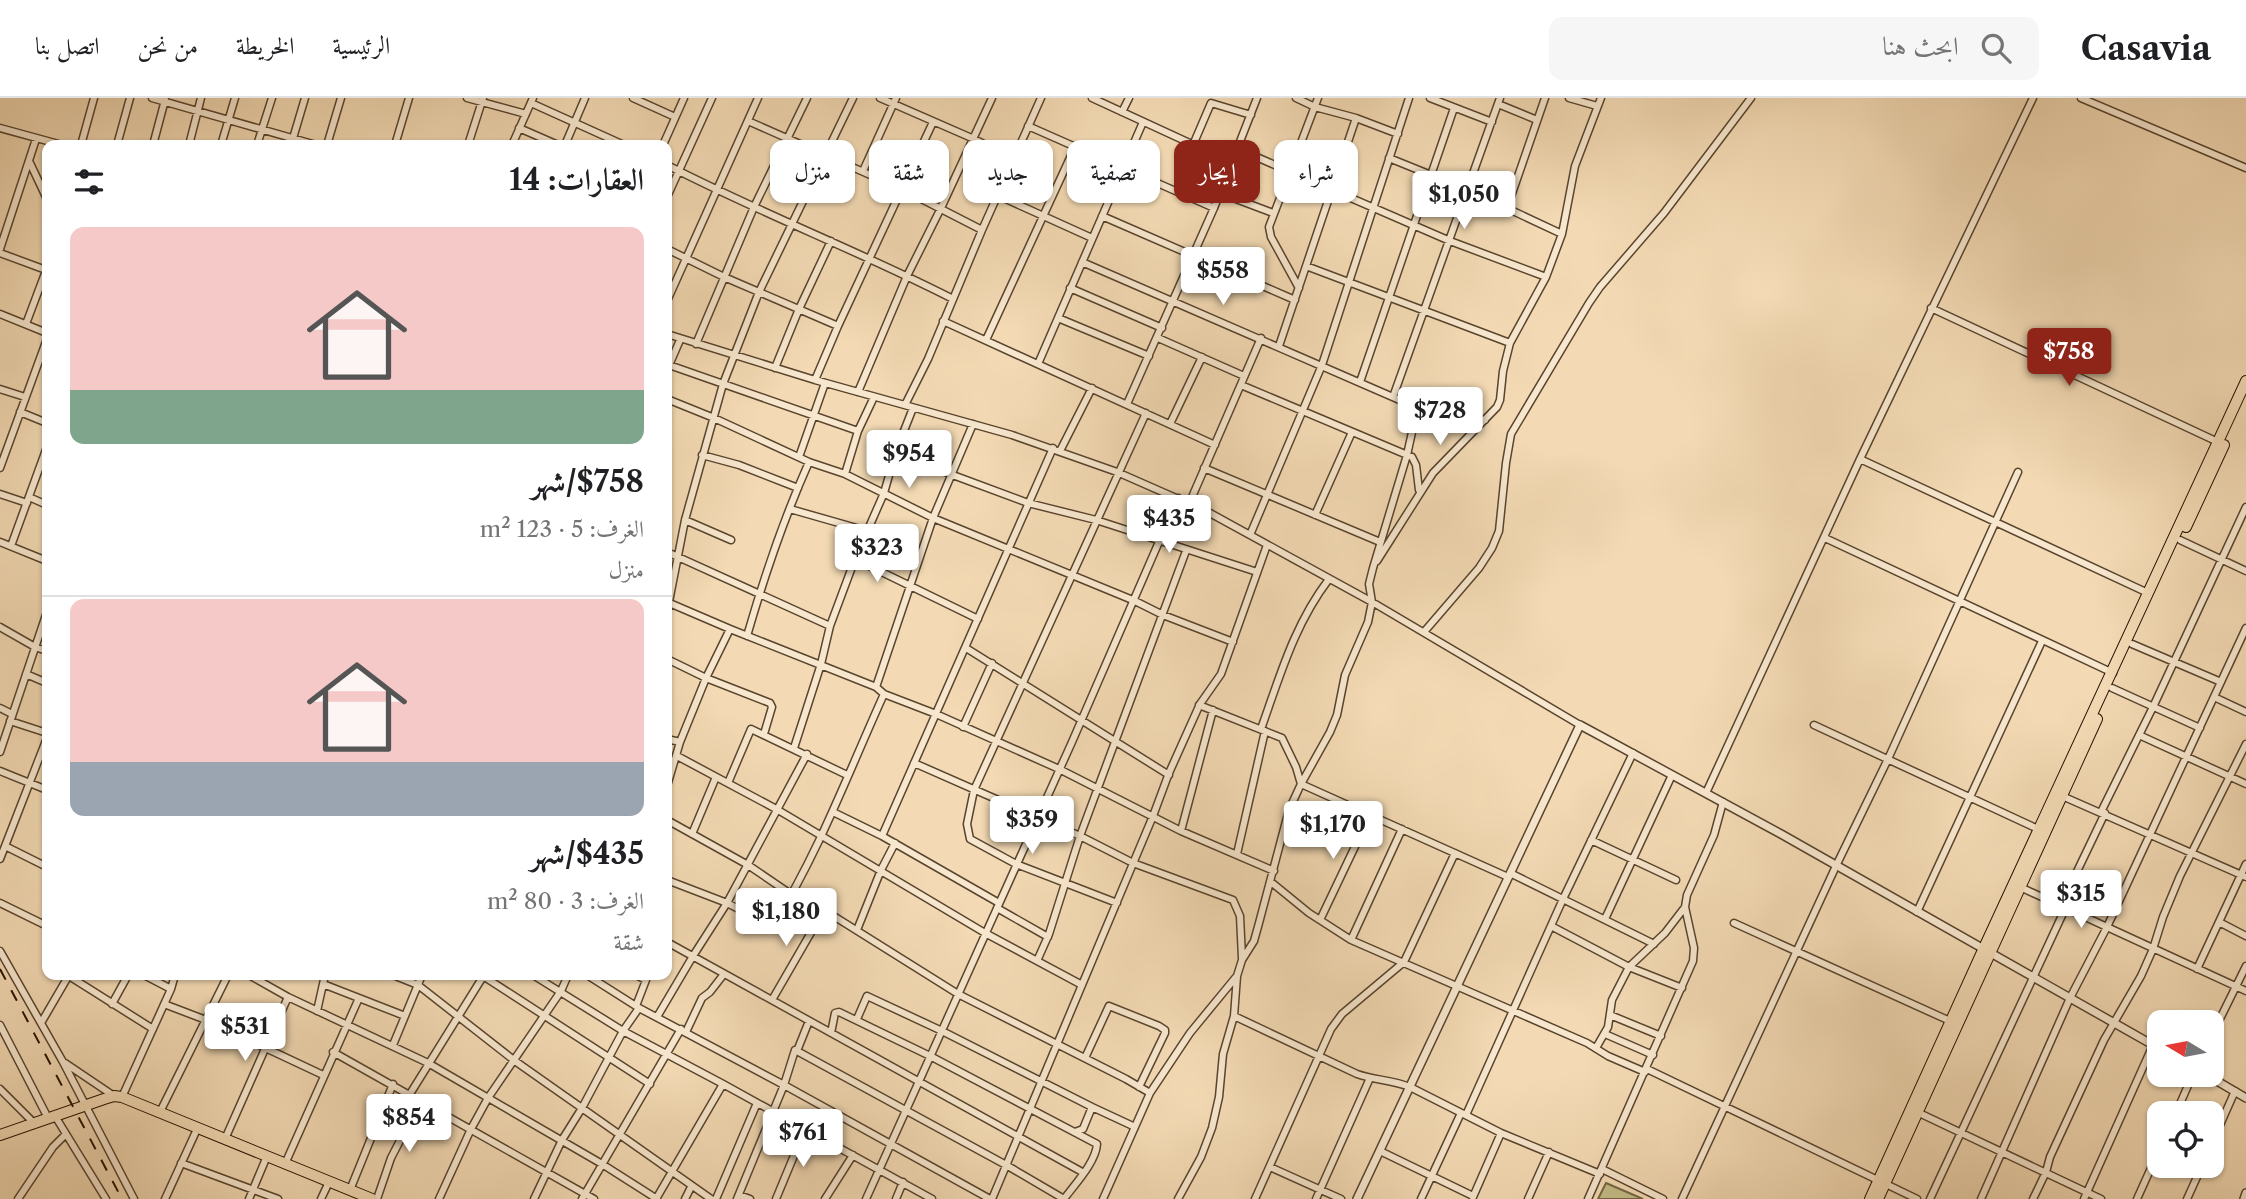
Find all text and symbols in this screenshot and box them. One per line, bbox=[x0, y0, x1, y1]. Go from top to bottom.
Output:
search box bbox=[1549, 17, 2039, 80]
text: Casavia bbox=[2081, 28, 2211, 69]
icon: search bbox=[1977, 29, 2015, 67]
text: ابحث هنا bbox=[1882, 30, 1959, 62]
text: اتصل بنا bbox=[35, 31, 99, 60]
text: من نحن bbox=[137, 31, 198, 60]
text: الخريطة bbox=[236, 31, 294, 60]
text: الرئيسية bbox=[332, 31, 390, 60]
chip: منزل bbox=[770, 140, 855, 203]
chip: شقة bbox=[869, 140, 949, 203]
chip: جديد bbox=[963, 140, 1053, 203]
chip: تصفية bbox=[1067, 140, 1160, 203]
chip: إيجار bbox=[1174, 140, 1260, 203]
chip: شراء bbox=[1274, 140, 1358, 203]
text: العقارات: 14 bbox=[509, 161, 644, 198]
icon: filters bbox=[70, 163, 108, 201]
pin: $1,050 bbox=[1407, 172, 1521, 231]
text: $1,050 bbox=[1428, 180, 1500, 208]
pin: $558 bbox=[1182, 248, 1264, 307]
text: $558 bbox=[1197, 256, 1249, 284]
icon: home bbox=[294, 272, 420, 398]
pin: $758 bbox=[2028, 328, 2110, 388]
text: $758 bbox=[2043, 337, 2095, 365]
pin: $728 bbox=[1399, 388, 1481, 447]
text: $728 bbox=[1414, 396, 1466, 424]
pin: $954 bbox=[868, 430, 950, 490]
text: $954 bbox=[883, 439, 935, 467]
text: $758/شهر bbox=[531, 463, 644, 500]
pin: $435 bbox=[1128, 496, 1210, 555]
text: $435 bbox=[1143, 504, 1195, 532]
text: الغرف: 5 · 123 m² bbox=[480, 515, 644, 543]
pin: $323 bbox=[836, 524, 918, 584]
text: $323 bbox=[851, 533, 903, 561]
text: منزل bbox=[609, 556, 644, 584]
icon: home bbox=[294, 644, 420, 770]
pin: $359 bbox=[991, 796, 1073, 856]
pin: $1,170 bbox=[1276, 802, 1390, 861]
text: $359 bbox=[1006, 805, 1058, 833]
text: $1,170 bbox=[1300, 810, 1366, 838]
text: $435/شهر bbox=[530, 835, 644, 872]
pin: $315 bbox=[2040, 870, 2122, 930]
text: $315 bbox=[2057, 879, 2105, 907]
text: الغرف: 3 · 80 m² bbox=[487, 887, 644, 915]
pin: $1,180 bbox=[729, 888, 843, 948]
text: $1,180 bbox=[752, 897, 820, 925]
text: شقة bbox=[614, 928, 644, 956]
pin: $531 bbox=[204, 1004, 286, 1063]
north arrow bbox=[2147, 1010, 2224, 1087]
map controls bbox=[2147, 1010, 2224, 1178]
text: $531 bbox=[221, 1012, 269, 1040]
pin: $854 bbox=[368, 1094, 450, 1154]
button: locate bbox=[2147, 1101, 2224, 1178]
text: $854 bbox=[382, 1103, 436, 1131]
pin: $761 bbox=[762, 1110, 844, 1169]
text: $761 bbox=[779, 1118, 827, 1146]

